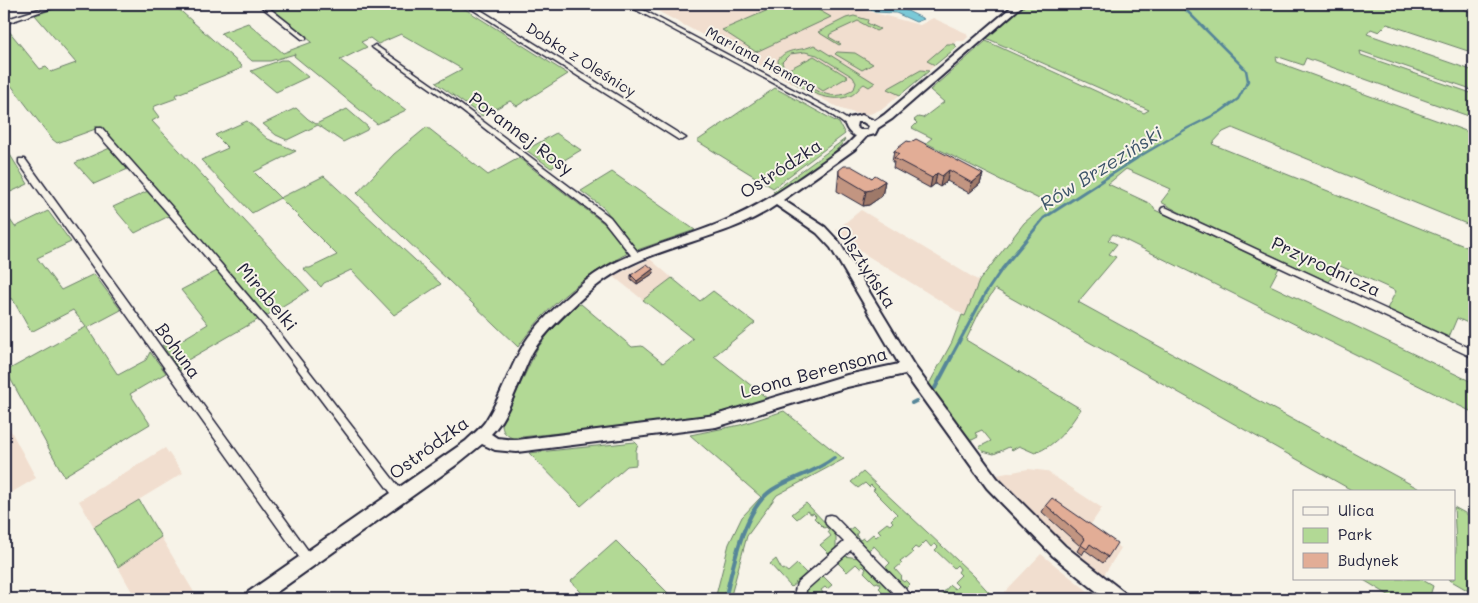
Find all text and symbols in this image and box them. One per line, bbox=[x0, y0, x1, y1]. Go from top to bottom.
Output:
street label: Dobka z Oleśnicy bbox=[523, 17, 640, 101]
street label: Mariana Hemara bbox=[702, 21, 821, 97]
street label: Porannej Rosy bbox=[464, 86, 579, 180]
water label: Rów Brzeziński bbox=[1035, 120, 1167, 215]
street label: Ostródzka bbox=[735, 133, 826, 204]
street label: Olsztyńska bbox=[831, 220, 903, 313]
street label: Przyrodnicza bbox=[1268, 230, 1385, 302]
street label: Mirabelki bbox=[232, 257, 303, 336]
street label: Bohuna bbox=[151, 318, 207, 383]
street label: Leona Berensona bbox=[738, 341, 890, 403]
street label: Ostródzka bbox=[384, 410, 473, 484]
legend bbox=[1293, 490, 1456, 580]
text: Ulica bbox=[1338, 500, 1375, 520]
text: Park bbox=[1338, 524, 1372, 544]
text: Budynek bbox=[1338, 550, 1398, 570]

